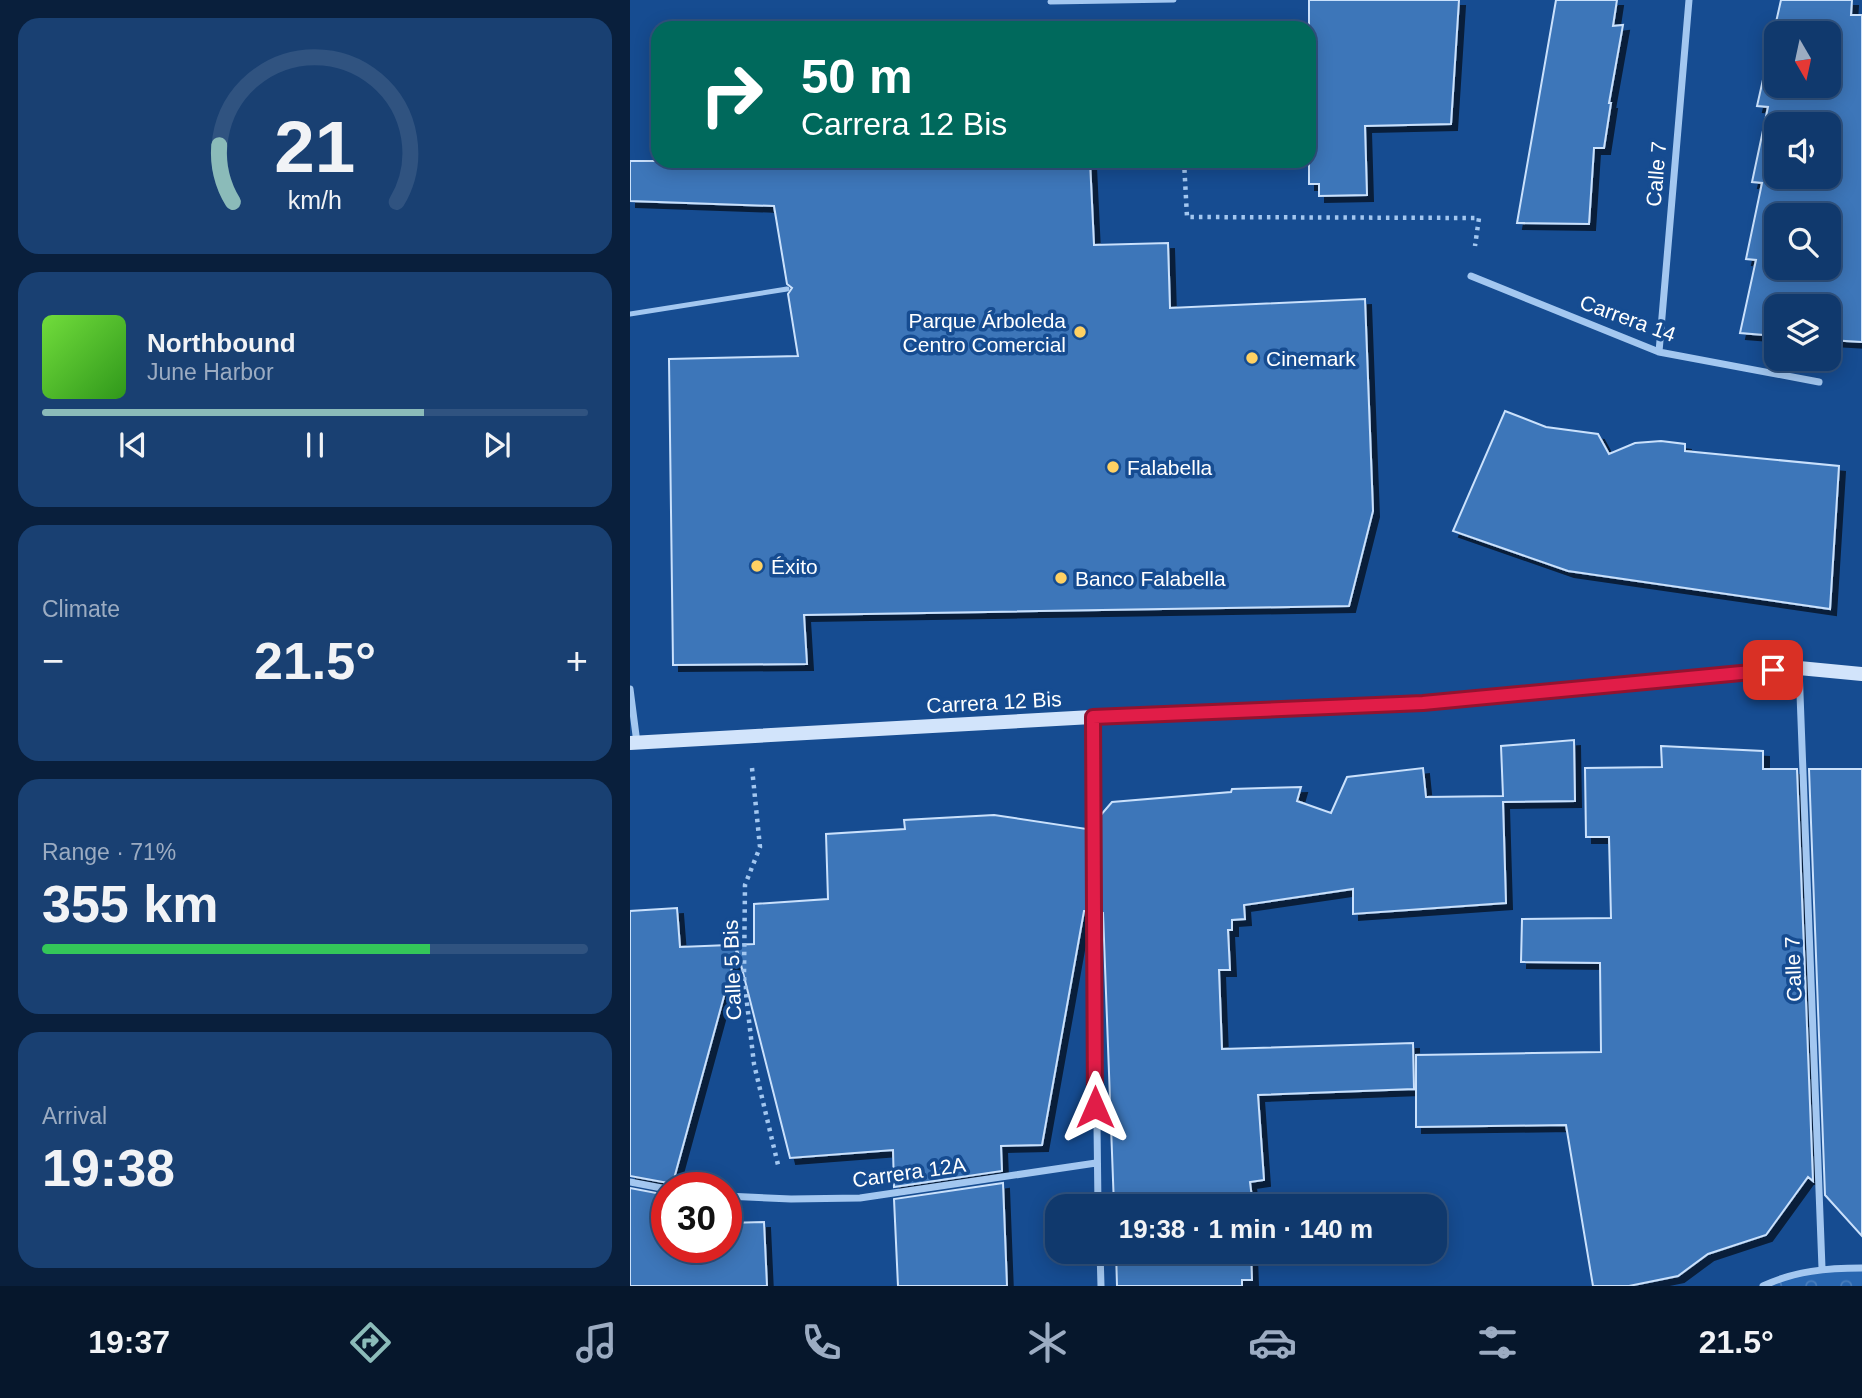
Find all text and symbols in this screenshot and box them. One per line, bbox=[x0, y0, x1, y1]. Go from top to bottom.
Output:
north arrow bbox=[1764, 21, 1841, 98]
map controls bbox=[1764, 21, 1841, 371]
icon: right bbox=[686, 49, 777, 140]
text: 50 m bbox=[801, 49, 913, 103]
text: 21 bbox=[275, 106, 355, 187]
text: Carrera 12 Bis bbox=[801, 106, 1007, 142]
button: sound bbox=[1764, 112, 1841, 189]
street label: Calle 7 bbox=[1642, 140, 1670, 208]
text: km/h bbox=[288, 186, 342, 214]
button: search bbox=[1764, 203, 1841, 280]
street label: Carrera 14 bbox=[1577, 290, 1679, 346]
button: layers bbox=[1764, 294, 1841, 371]
place label: Parque Árboleda Centro Comercial bbox=[903, 309, 1066, 356]
marker: Parque Árboleda Centro Comercial bbox=[1072, 324, 1088, 340]
text: Northbound bbox=[147, 328, 296, 358]
place label: Cinemark bbox=[1266, 347, 1356, 370]
marker: Cinemark bbox=[1244, 350, 1260, 366]
text: June Harbor bbox=[147, 359, 274, 385]
icon: previous bbox=[114, 426, 152, 464]
icon: pause bbox=[296, 426, 334, 464]
icon: next bbox=[478, 426, 516, 464]
place label: Falabella bbox=[1127, 456, 1213, 479]
marker: Falabella bbox=[1105, 459, 1121, 475]
place label: Éxito bbox=[771, 555, 818, 578]
marker: Éxito bbox=[749, 558, 765, 574]
place label: Banco Falabella bbox=[1075, 567, 1226, 590]
marker: Banco Falabella bbox=[1053, 570, 1069, 586]
text: Climate bbox=[42, 596, 120, 622]
text: 21.5° bbox=[254, 632, 376, 690]
text: − bbox=[42, 640, 64, 682]
text: + bbox=[566, 640, 588, 682]
pin bbox=[1743, 640, 1803, 700]
icon: arrive bbox=[1754, 651, 1792, 689]
street label: Carrera 12 Bis bbox=[926, 687, 1062, 717]
text: Range · 71% bbox=[42, 839, 176, 865]
text: 355 km bbox=[42, 875, 218, 933]
street label: Calle 5 Bis bbox=[719, 919, 745, 1021]
street label: Calle 7 bbox=[1780, 936, 1806, 1002]
position arrow bbox=[1058, 1070, 1132, 1144]
text: Arrival bbox=[42, 1103, 107, 1129]
text: 19:38 bbox=[42, 1139, 175, 1197]
street label: Carrera 12A bbox=[851, 1153, 967, 1191]
speed limit sign: 30 bbox=[651, 1172, 742, 1263]
text: 19:38 · 1 min · 140 m bbox=[1119, 1214, 1373, 1244]
icon: directions bbox=[346, 1318, 395, 1367]
icon: music bbox=[572, 1318, 621, 1367]
icon: phone bbox=[797, 1318, 846, 1367]
icon: climate bbox=[1023, 1318, 1072, 1367]
icon: car bbox=[1248, 1318, 1297, 1367]
icon: filters bbox=[1473, 1318, 1522, 1367]
text: 19:37 bbox=[88, 1324, 170, 1360]
text: 21.5° bbox=[1699, 1324, 1774, 1360]

